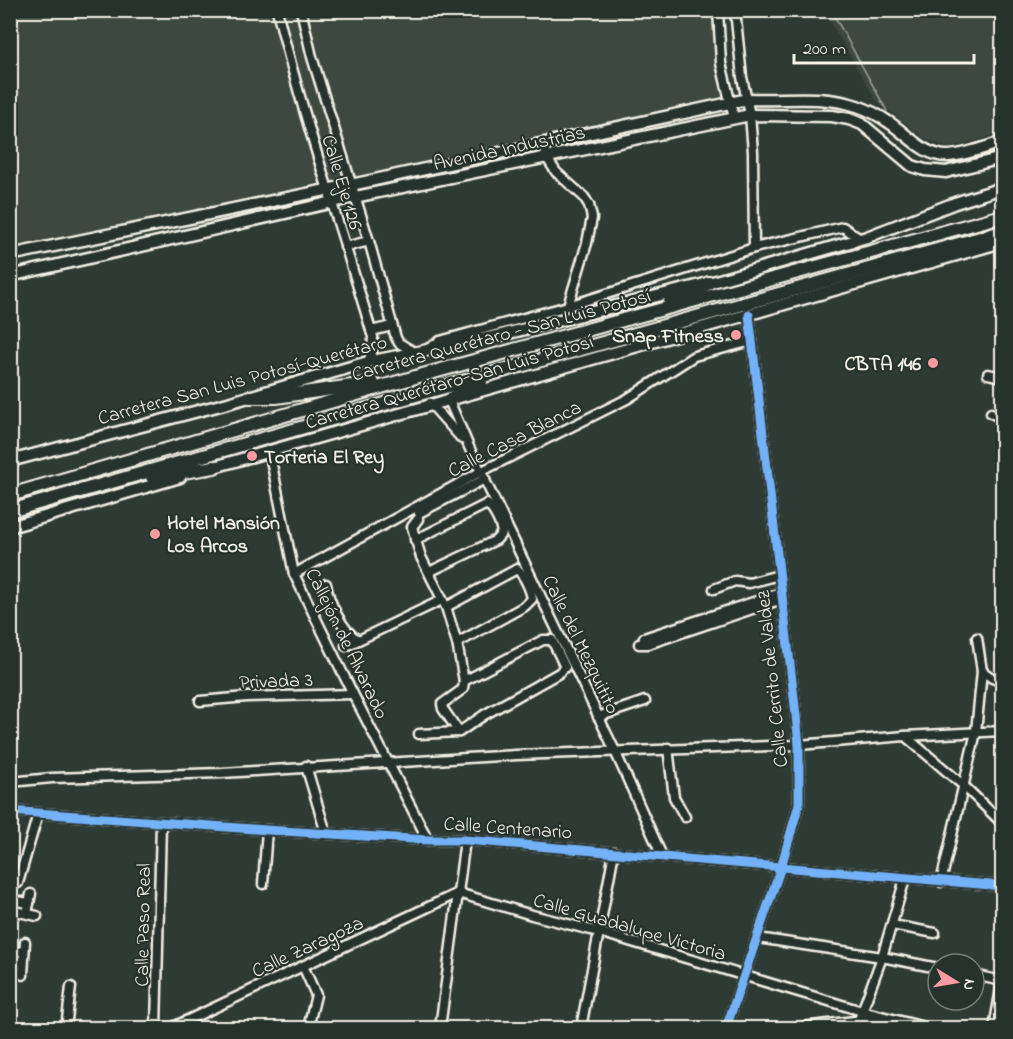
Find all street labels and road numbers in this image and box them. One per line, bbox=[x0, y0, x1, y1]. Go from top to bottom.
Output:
street label: Avenida Industrias bbox=[431, 119, 588, 180]
street label: Calle Eje 126 bbox=[312, 132, 369, 234]
street label: Carretera Querétaro - San Luis Potosí bbox=[349, 282, 654, 390]
street label: Carretera Querétaro-San Luis Potosí bbox=[302, 328, 597, 438]
street label: Carretera San Luis Potosí-Querétaro bbox=[95, 329, 391, 434]
street label: Calle Casa Blanca bbox=[443, 394, 587, 486]
street label: Callejón de Alvarado bbox=[297, 564, 395, 724]
street label: Calle del Mezquitito bbox=[534, 571, 626, 719]
street label: Calle Cerrito de Valdez bbox=[750, 588, 797, 769]
street label: Privada 3 bbox=[239, 667, 314, 698]
street label: Calle Centenario bbox=[443, 811, 573, 848]
street label: Calle Paso Real bbox=[129, 863, 160, 987]
street label: Calle Guadalupe Victoria bbox=[529, 887, 729, 970]
street label: Calle Zaragoza bbox=[247, 910, 369, 988]

